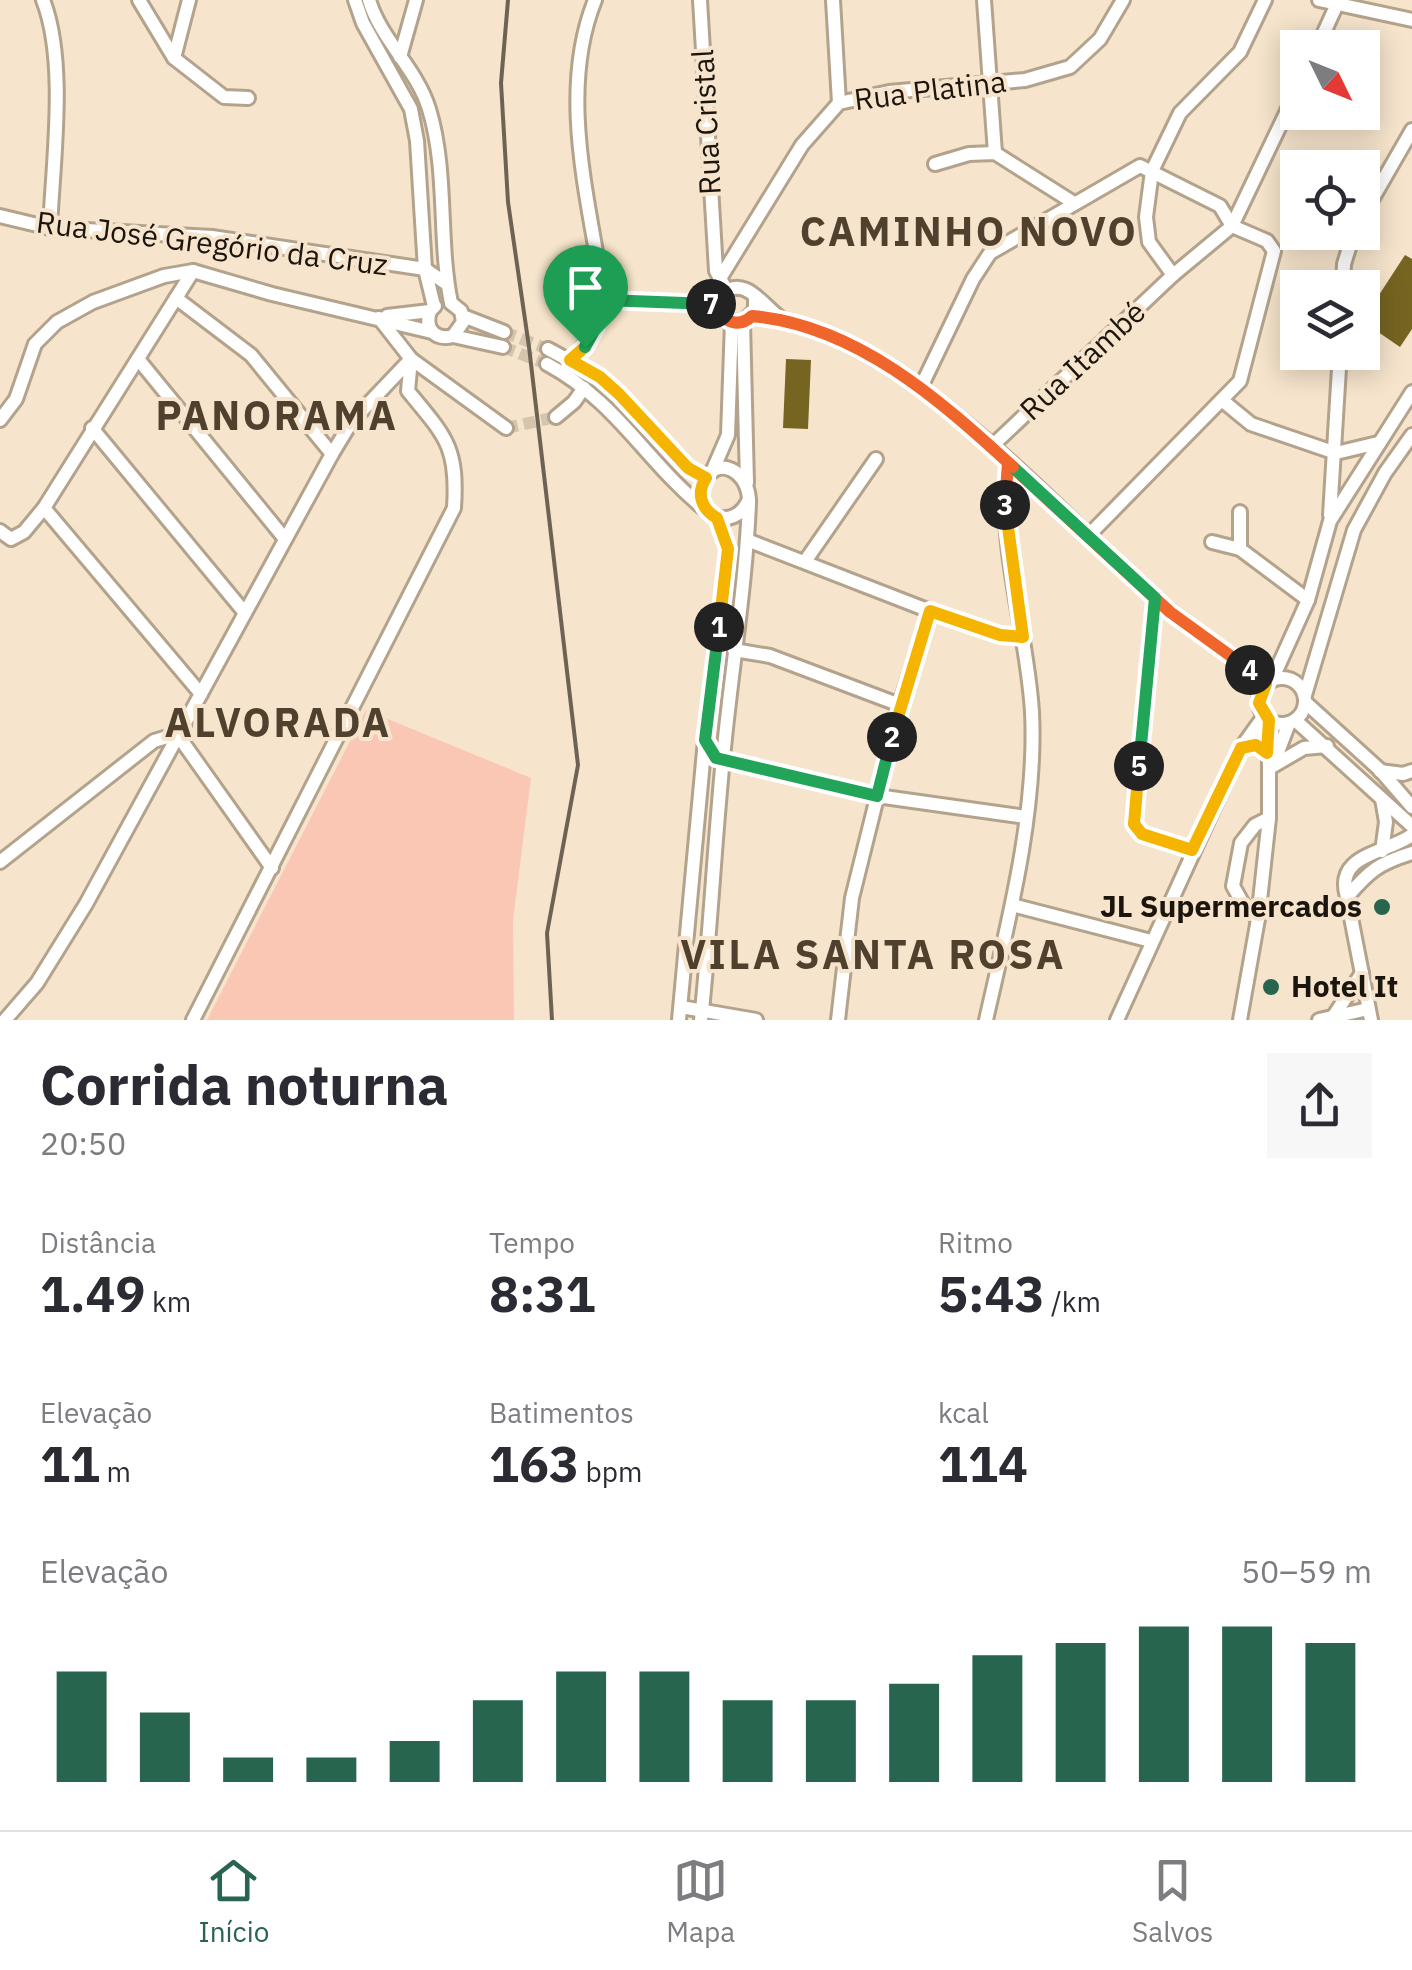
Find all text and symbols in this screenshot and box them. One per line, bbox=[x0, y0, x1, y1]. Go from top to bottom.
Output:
north arrow bbox=[1280, 30, 1380, 130]
map controls bbox=[1280, 30, 1380, 370]
street label: Rua Cristal bbox=[682, 48, 729, 196]
street label: Rua Platina bbox=[852, 61, 1008, 118]
button: locate bbox=[1280, 150, 1380, 250]
street label: Rua José Gregório da Cruz bbox=[34, 202, 390, 283]
district label: CAMINHO NOVO bbox=[800, 205, 1138, 257]
pin bbox=[543, 245, 628, 348]
icon: arrive bbox=[558, 260, 613, 315]
button: layers bbox=[1280, 270, 1380, 370]
pin: 7 bbox=[686, 279, 736, 329]
text: 7 bbox=[703, 285, 719, 322]
street label: Rua Itambé bbox=[1011, 292, 1153, 428]
district label: PANORAMA bbox=[156, 389, 398, 441]
pin: 3 bbox=[980, 480, 1030, 530]
text: 3 bbox=[997, 486, 1013, 523]
pin: 1 bbox=[694, 602, 744, 652]
text: 1 bbox=[711, 608, 727, 645]
pin: 4 bbox=[1225, 645, 1275, 695]
text: 4 bbox=[1242, 651, 1258, 688]
district label: ALVORADA bbox=[164, 696, 392, 748]
pin: 2 bbox=[867, 712, 917, 762]
text: 2 bbox=[884, 718, 900, 755]
pin: 5 bbox=[1114, 741, 1164, 791]
text: 5 bbox=[1131, 747, 1147, 784]
place label: JL Supermercados bbox=[1100, 886, 1362, 925]
marker: JL Supermercados bbox=[1371, 896, 1393, 918]
district label: VILA SANTA ROSA bbox=[680, 928, 1066, 980]
place label: Hotel It bbox=[1291, 966, 1398, 1005]
marker: Hotel It bbox=[1260, 976, 1282, 998]
text: Corrida noturna bbox=[40, 1049, 448, 1120]
button: share bbox=[1267, 1053, 1372, 1158]
text: 20:50 bbox=[40, 1122, 126, 1164]
text: Distância bbox=[40, 1224, 156, 1261]
text: Tempo bbox=[489, 1224, 575, 1261]
text: Ritmo bbox=[938, 1224, 1013, 1261]
text: 1.49 bbox=[40, 1261, 146, 1326]
text: 8:31 bbox=[489, 1261, 596, 1326]
text: 5:43 bbox=[938, 1261, 1045, 1326]
text: km bbox=[146, 1283, 191, 1320]
text: /km bbox=[1045, 1283, 1101, 1320]
text: Elevação bbox=[40, 1394, 152, 1431]
text: Batimentos bbox=[489, 1394, 634, 1431]
text: kcal bbox=[938, 1394, 989, 1431]
text: 11 bbox=[40, 1431, 100, 1496]
text: 163 bbox=[489, 1431, 579, 1496]
text: 114 bbox=[938, 1431, 1028, 1496]
text: m bbox=[100, 1453, 131, 1490]
text: bpm bbox=[579, 1453, 643, 1490]
text: Elevação bbox=[40, 1550, 168, 1592]
text: 50–59 m bbox=[1241, 1550, 1372, 1592]
tab: Início bbox=[198, 1853, 269, 1950]
tab: Mapa bbox=[666, 1853, 735, 1950]
tab: Salvos bbox=[1132, 1853, 1214, 1950]

